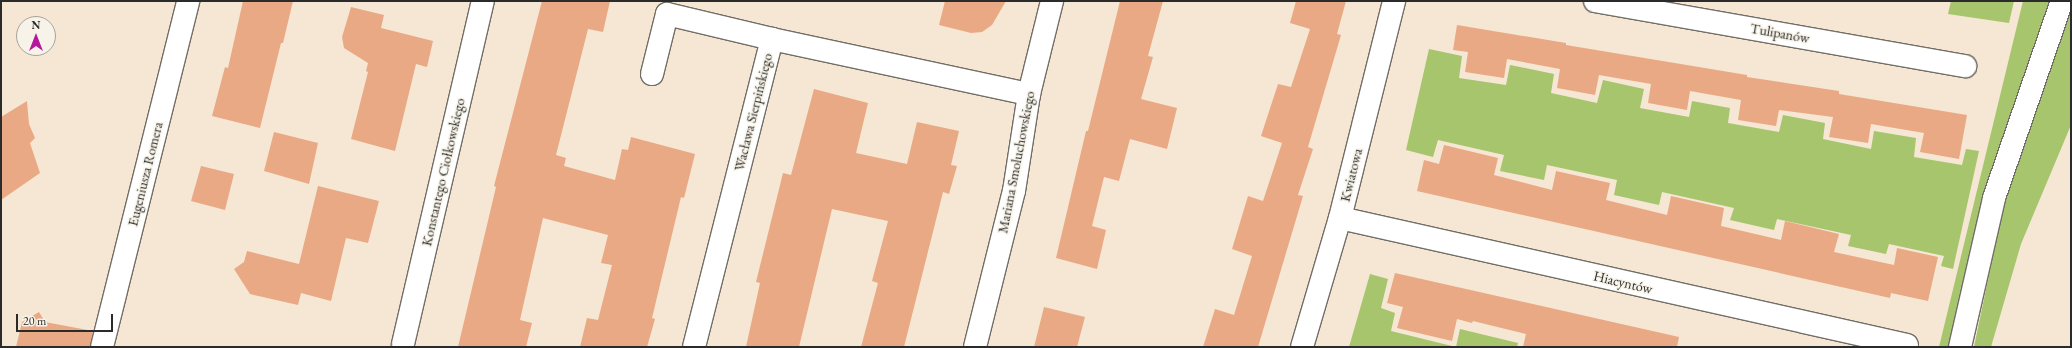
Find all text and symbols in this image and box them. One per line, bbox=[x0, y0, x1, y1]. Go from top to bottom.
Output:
north arrow bbox=[16, 16, 56, 56]
text: N bbox=[32, 18, 40, 32]
street label: Tulipanów bbox=[1749, 20, 1811, 46]
street label: Wacława Sierpińskiego bbox=[730, 51, 776, 173]
street label: Mariana Smoluchowskiego bbox=[994, 89, 1038, 235]
street label: Konstantego Ciołkowskiego bbox=[418, 96, 468, 248]
street label: Eugeniusza Romera bbox=[124, 120, 166, 228]
street label: Kwiatowa bbox=[1336, 147, 1366, 203]
street label: Hiacyntów bbox=[1592, 267, 1654, 297]
scale bar bbox=[18, 306, 115, 332]
text: 20 m bbox=[23, 313, 46, 329]

